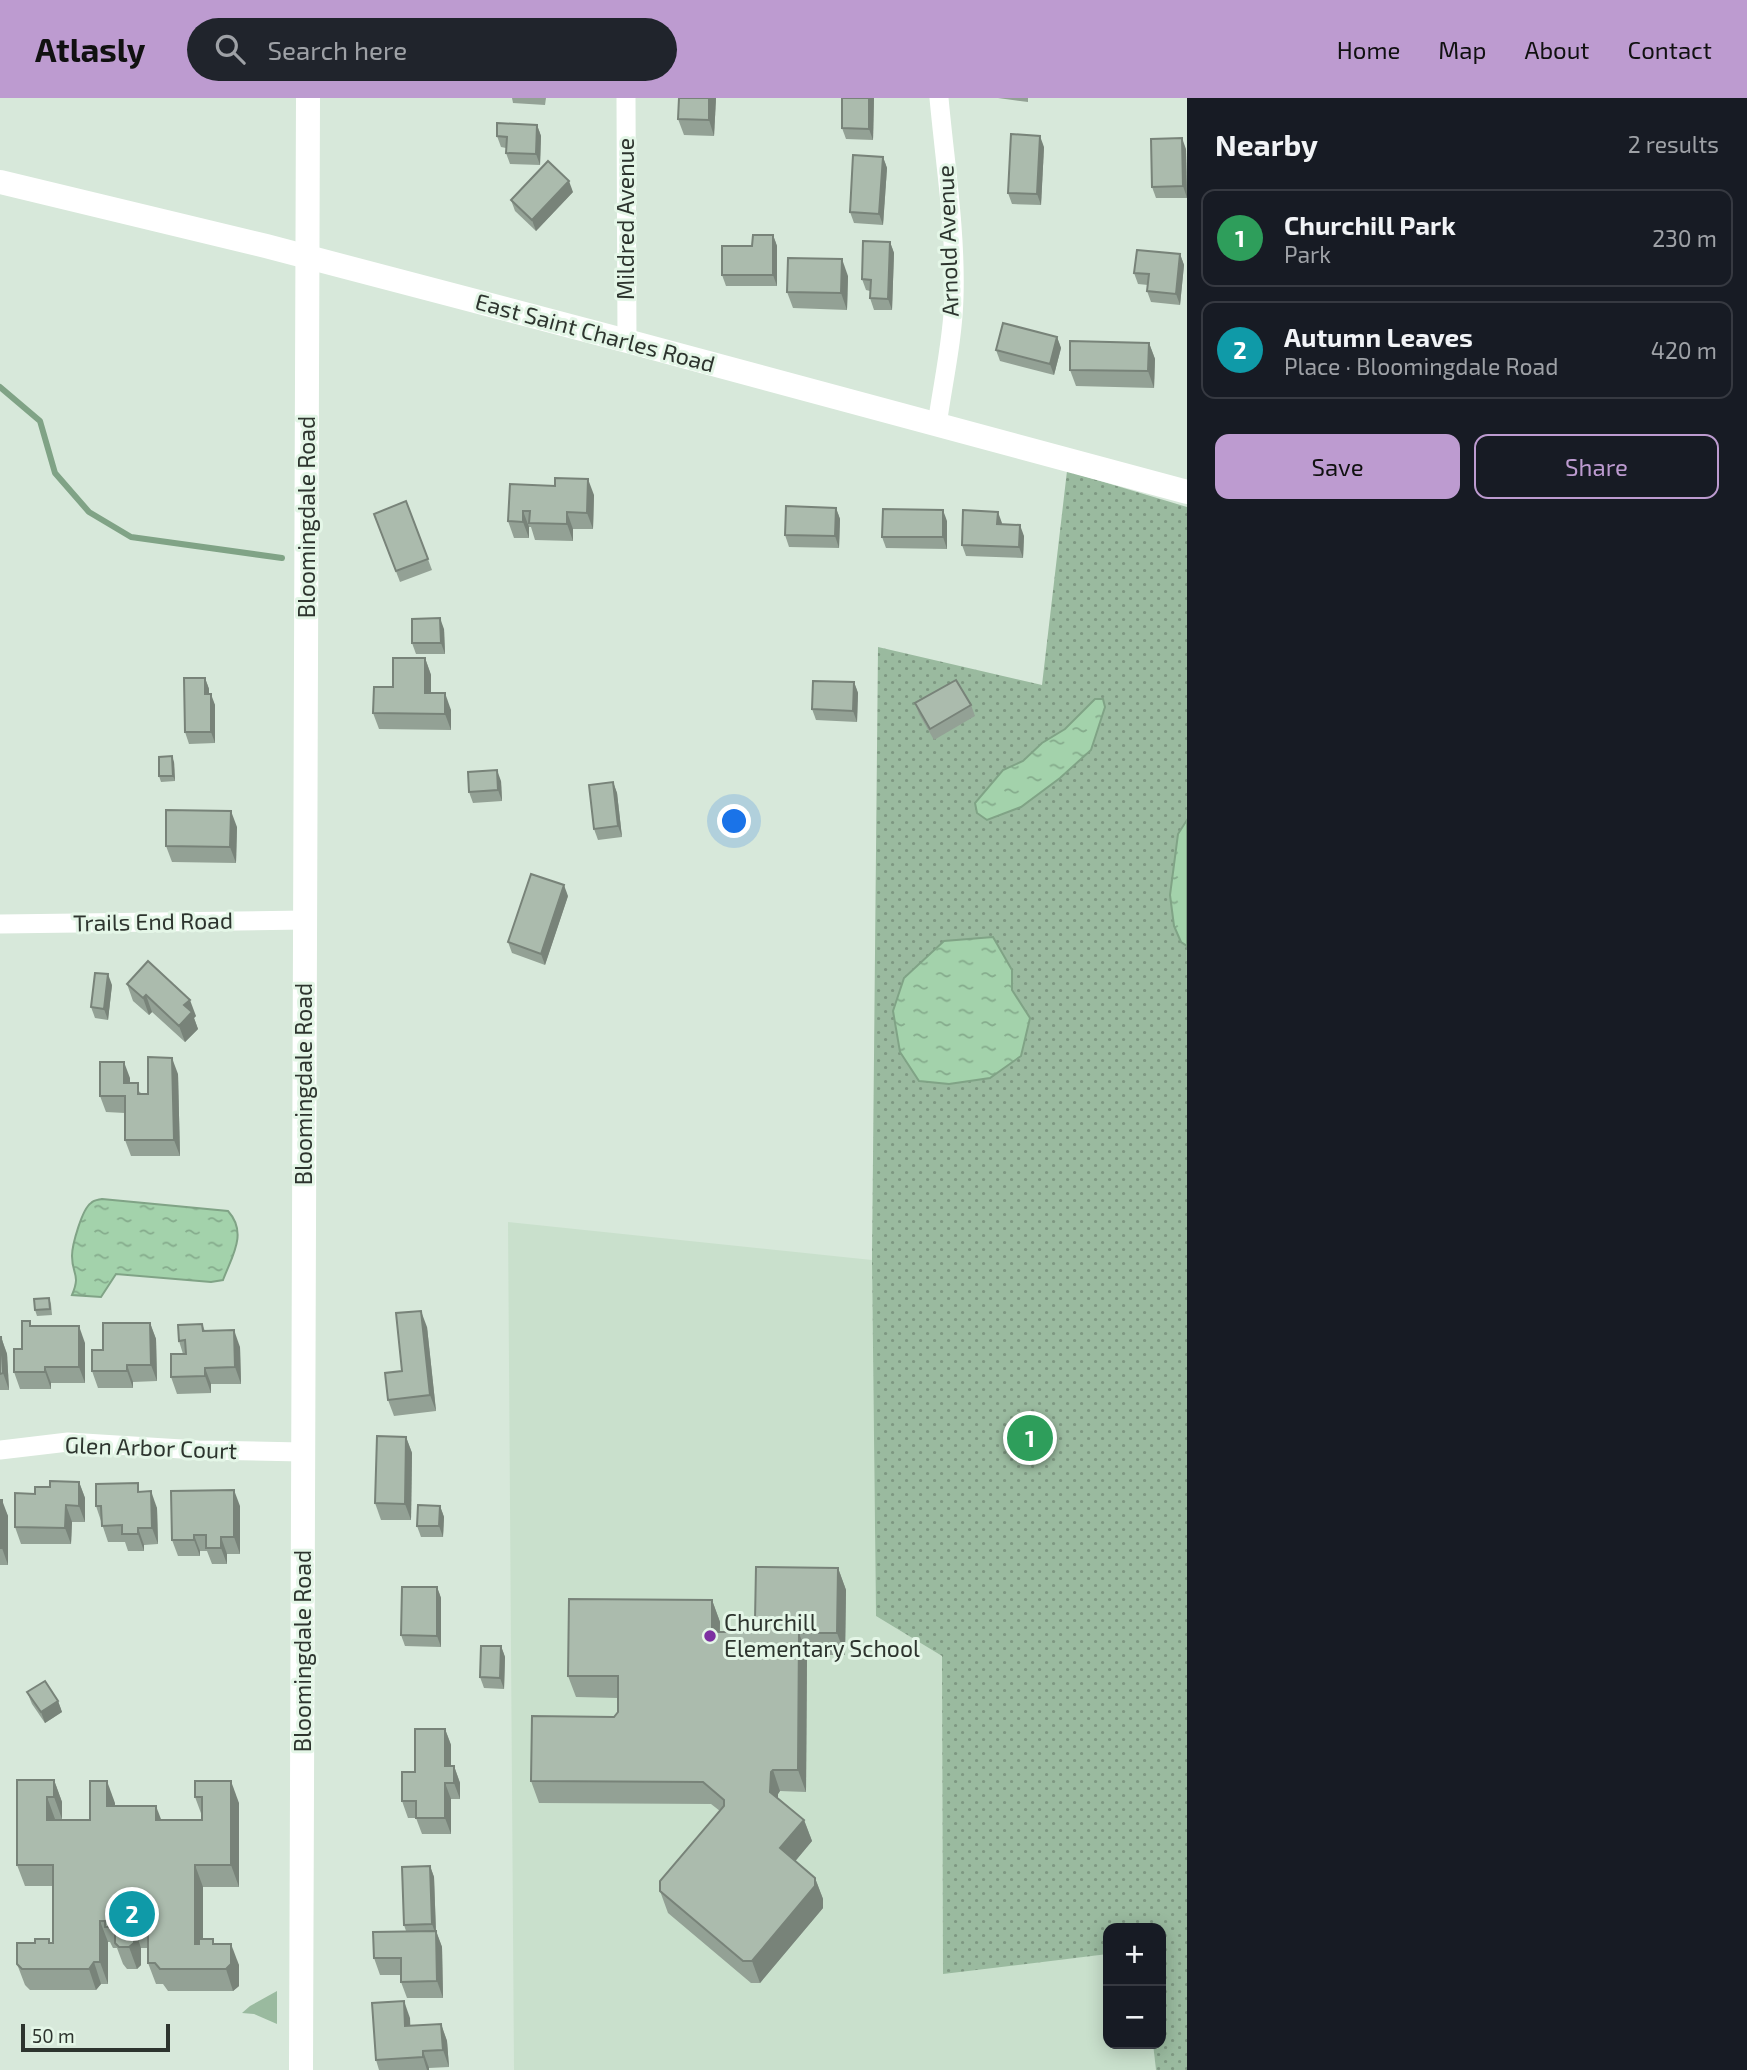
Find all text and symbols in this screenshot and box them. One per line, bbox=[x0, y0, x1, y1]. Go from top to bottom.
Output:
search box bbox=[187, 18, 677, 81]
text: Atlasly bbox=[35, 29, 145, 69]
icon: search bbox=[211, 30, 249, 68]
text: Search here bbox=[267, 34, 407, 65]
text: Home bbox=[1337, 35, 1400, 64]
text: Map bbox=[1438, 35, 1486, 64]
text: About bbox=[1524, 35, 1590, 64]
text: Contact bbox=[1628, 35, 1712, 64]
text: Nearby bbox=[1215, 126, 1318, 162]
text: 2 results bbox=[1628, 130, 1719, 158]
street label: Mildred Avenue bbox=[611, 138, 639, 300]
street label: Arnold Avenue bbox=[930, 165, 964, 317]
text: Churchill Park bbox=[1284, 209, 1456, 240]
text: 1 bbox=[1235, 224, 1245, 252]
text: 230 m bbox=[1652, 224, 1717, 252]
text: Park bbox=[1284, 240, 1331, 268]
street label: East Saint Charles Road bbox=[472, 287, 718, 378]
text: Autumn Leaves bbox=[1284, 321, 1473, 352]
text: 2 bbox=[1233, 336, 1247, 364]
text: 420 m bbox=[1651, 336, 1717, 364]
text: Place · Bloomingdale Road bbox=[1284, 352, 1558, 380]
street label: Bloomingdale Road bbox=[292, 416, 320, 618]
button: Save bbox=[1215, 434, 1460, 499]
button: Share bbox=[1474, 434, 1719, 499]
your location bbox=[717, 804, 751, 838]
street label: Trails End Road bbox=[73, 906, 233, 936]
street label: Bloomingdale Road bbox=[289, 983, 317, 1185]
pin: 1 bbox=[1007, 1412, 1053, 1464]
street label: Glen Arbor Court bbox=[64, 1430, 238, 1464]
street label: Bloomingdale Road bbox=[288, 1550, 316, 1752]
place label: Churchill Elementary School bbox=[724, 1608, 920, 1662]
marker: Churchill Elementary School bbox=[702, 1628, 718, 1644]
pin: 2 bbox=[109, 1888, 155, 1940]
map controls bbox=[1103, 1923, 1166, 2049]
button: + bbox=[1103, 1923, 1166, 1986]
button: − bbox=[1103, 1986, 1166, 2049]
scale bar bbox=[21, 2021, 170, 2053]
text: 50 m bbox=[32, 2024, 75, 2047]

